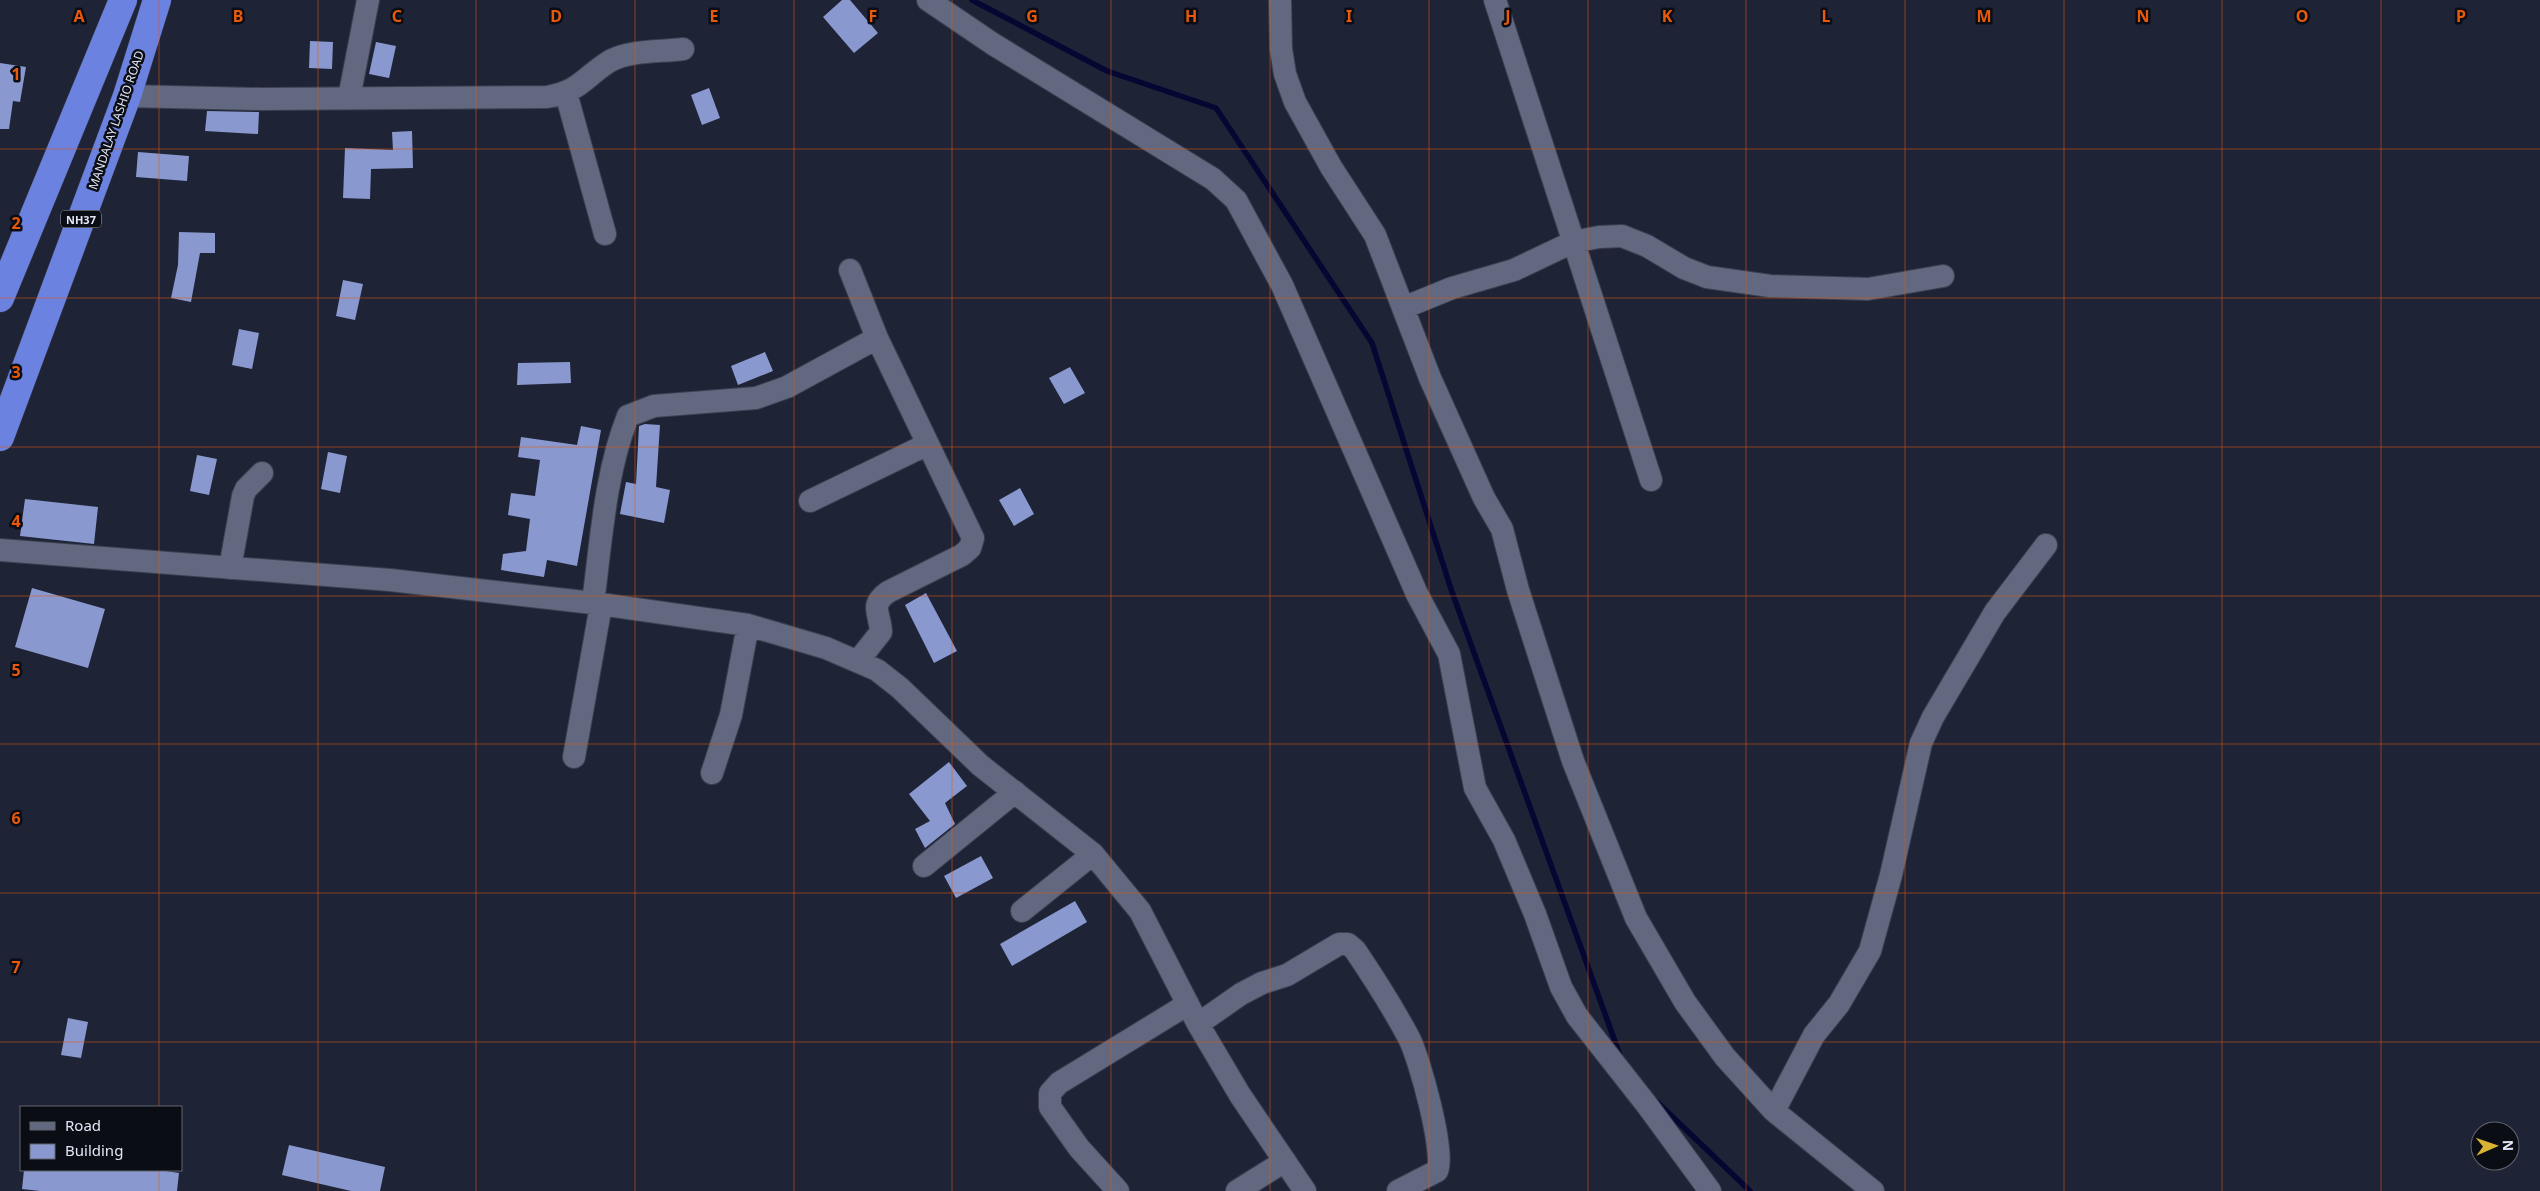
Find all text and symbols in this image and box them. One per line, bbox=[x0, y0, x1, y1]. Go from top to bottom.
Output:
text: A bbox=[73, 5, 85, 27]
text: B bbox=[233, 5, 243, 27]
text: C bbox=[392, 5, 402, 27]
text: D bbox=[550, 5, 562, 27]
text: E bbox=[710, 5, 719, 27]
text: F bbox=[869, 5, 877, 27]
text: G bbox=[1026, 5, 1038, 27]
text: H bbox=[1185, 5, 1197, 27]
text: I bbox=[1346, 5, 1352, 27]
text: J bbox=[1503, 5, 1511, 27]
text: K bbox=[1662, 5, 1673, 27]
text: L bbox=[1822, 5, 1831, 27]
text: M bbox=[1976, 5, 1992, 27]
text: N bbox=[2136, 5, 2150, 27]
text: O bbox=[2296, 5, 2308, 27]
text: P bbox=[2456, 5, 2466, 27]
street label: MANDALAY LASHIO ROAD bbox=[84, 48, 148, 192]
text: 1 bbox=[11, 63, 21, 85]
road number: NH37 bbox=[61, 210, 101, 228]
text: 2 bbox=[11, 212, 21, 234]
text: 3 bbox=[11, 361, 21, 383]
text: 4 bbox=[11, 510, 21, 532]
text: 5 bbox=[11, 659, 21, 681]
text: 6 bbox=[11, 807, 21, 829]
text: 7 bbox=[11, 956, 21, 978]
legend bbox=[20, 1106, 182, 1171]
text: Road bbox=[65, 1115, 101, 1135]
north arrow bbox=[2470, 1121, 2520, 1171]
text: Building bbox=[65, 1140, 123, 1160]
text: N bbox=[2499, 1140, 2518, 1152]

